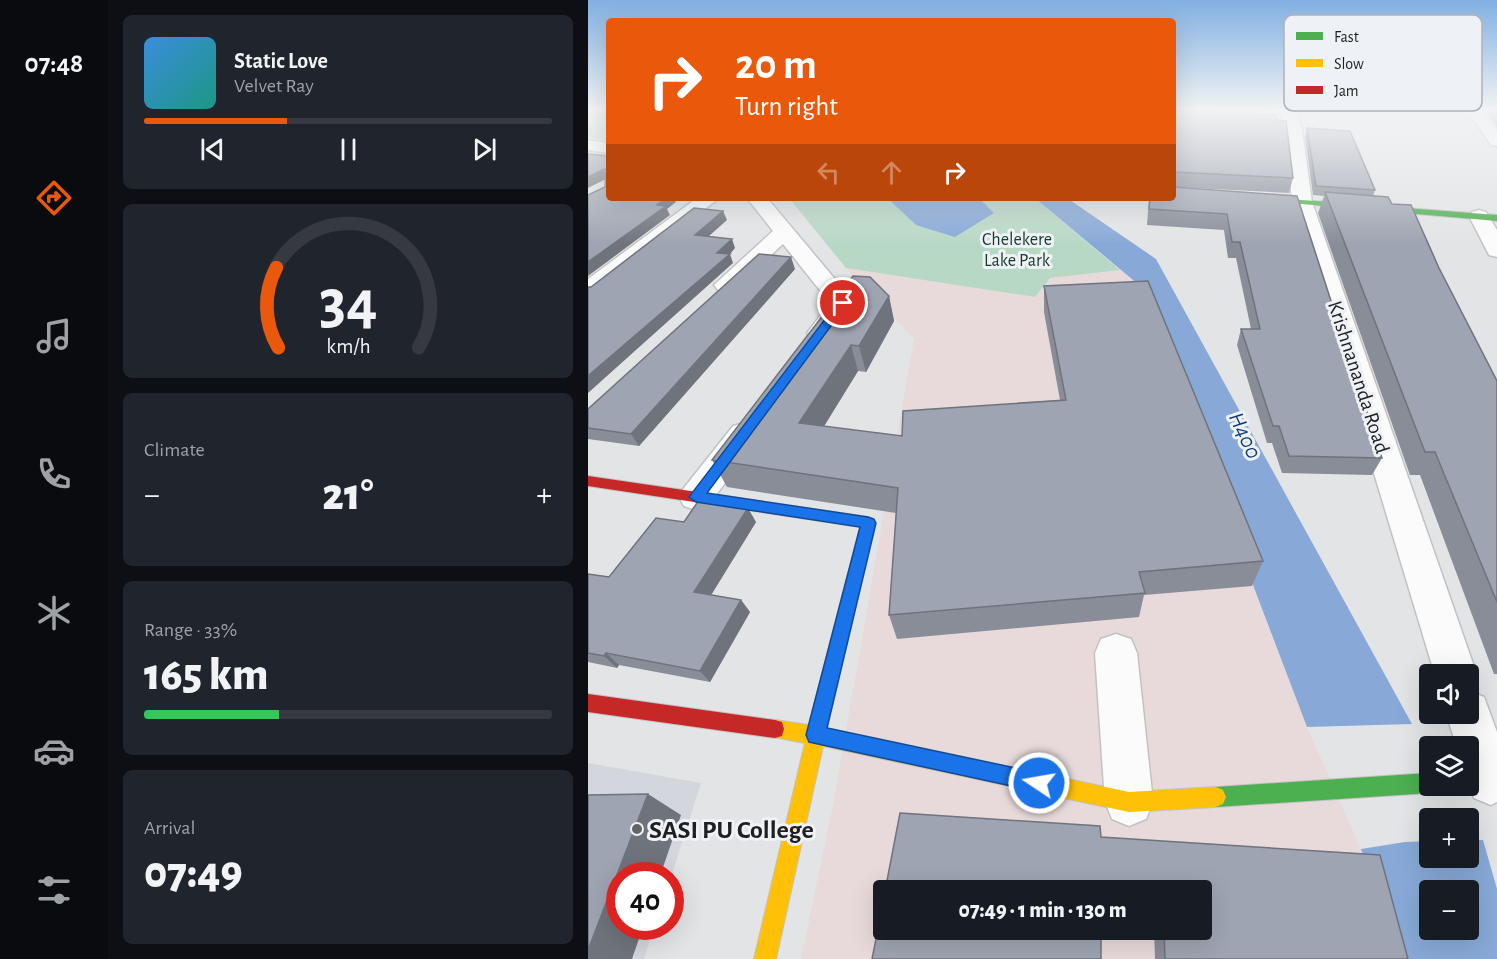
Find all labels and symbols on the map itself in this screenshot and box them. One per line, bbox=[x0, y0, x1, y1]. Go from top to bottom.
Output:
legend bbox=[1284, 15, 1482, 111]
text: Fast bbox=[1334, 29, 1359, 45]
text: Slow bbox=[1334, 56, 1364, 72]
text: Jam bbox=[1334, 83, 1359, 99]
park label: Chelekere Lake Park bbox=[982, 231, 1052, 270]
pin bbox=[817, 277, 868, 328]
street label: Krishnananda Road bbox=[1324, 298, 1393, 456]
water label: H400 bbox=[1225, 409, 1265, 462]
position arrow bbox=[1007, 751, 1071, 815]
place label: SASI PU College bbox=[649, 817, 814, 843]
marker: SASI PU College bbox=[630, 822, 644, 836]
speed limit sign: 40 bbox=[606, 862, 684, 940]

